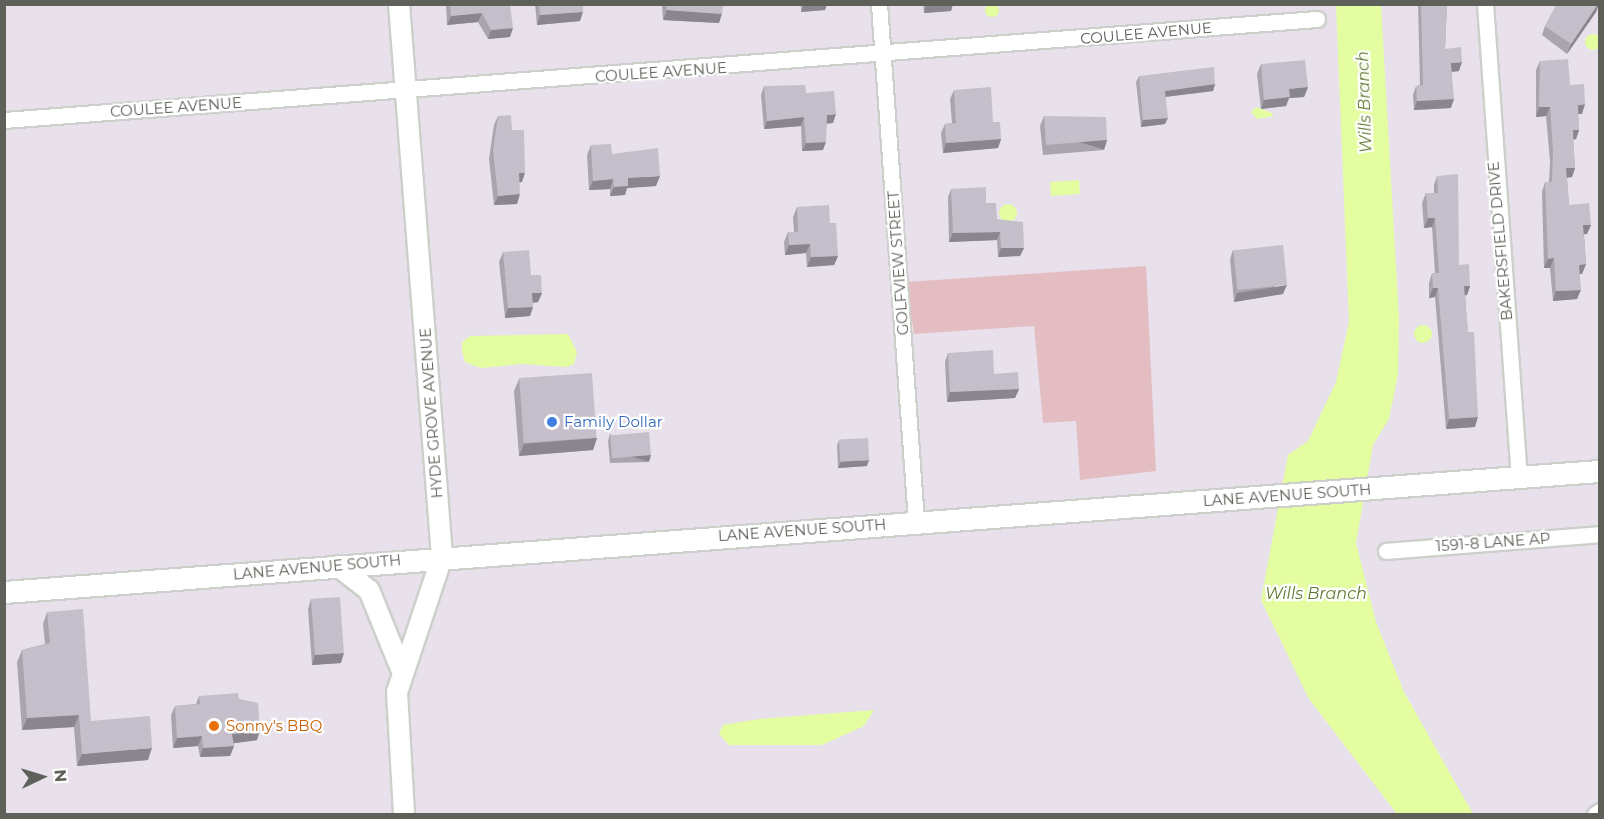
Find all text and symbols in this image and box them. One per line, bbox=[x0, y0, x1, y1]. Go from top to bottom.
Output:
street label: COULEE AVENUE bbox=[1079, 18, 1213, 48]
water label: Wills Branch bbox=[1354, 51, 1376, 153]
street label: COULEE AVENUE bbox=[595, 58, 727, 86]
street label: COULEE AVENUE bbox=[110, 93, 242, 121]
street label: BAKERSFIELD DRIVE bbox=[1484, 161, 1516, 321]
street label: GOLFVIEW STREET bbox=[884, 190, 912, 336]
street label: HYDE GROVE AVENUE bbox=[416, 327, 446, 499]
place label: Family Dollar bbox=[564, 413, 663, 431]
marker: Family Dollar bbox=[545, 415, 559, 429]
street label: LANE AVENUE SOUTH bbox=[1202, 480, 1372, 510]
street label: LANE AVENUE SOUTH bbox=[717, 515, 887, 545]
street label: 1591-8 LANE AP bbox=[1435, 529, 1551, 555]
street label: LANE AVENUE SOUTH bbox=[232, 551, 402, 583]
water label: Wills Branch bbox=[1265, 584, 1367, 604]
place label: Sonny's BBQ bbox=[226, 717, 322, 735]
marker: Sonny's BBQ bbox=[207, 719, 221, 733]
north arrow bbox=[12, 747, 72, 807]
text: N bbox=[51, 769, 70, 783]

